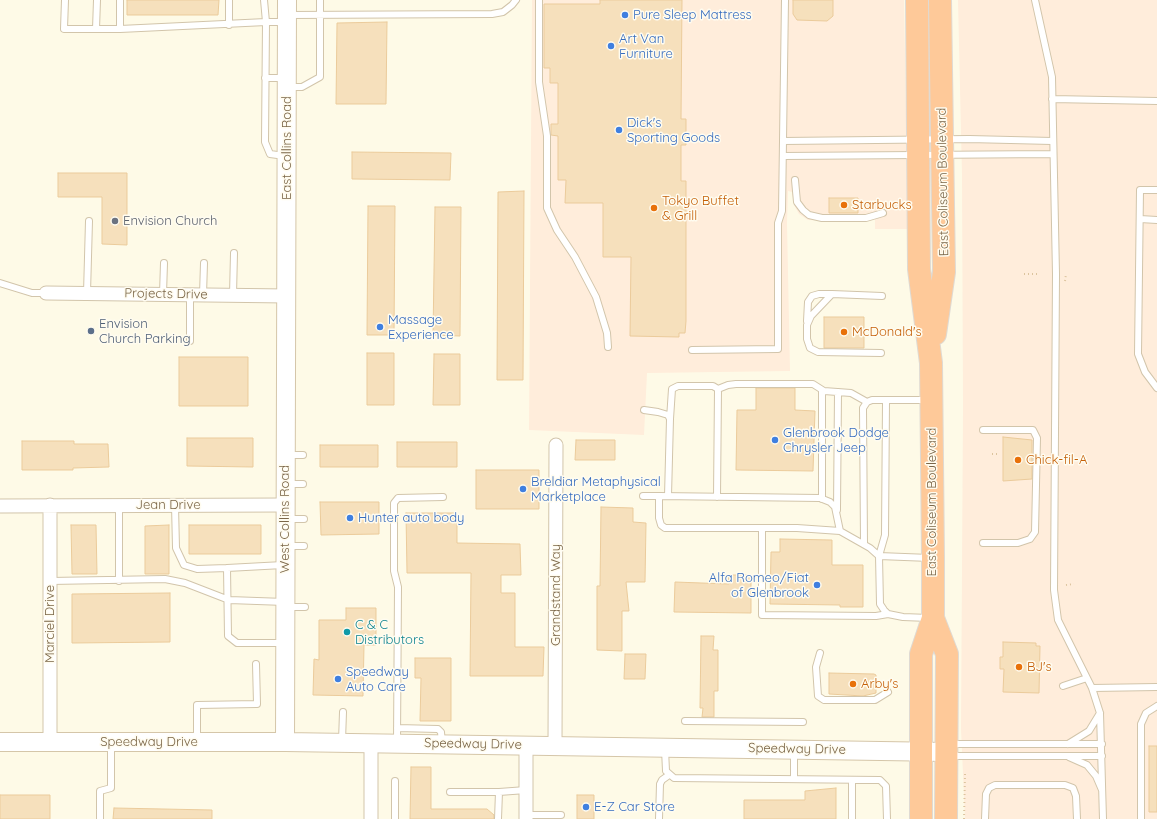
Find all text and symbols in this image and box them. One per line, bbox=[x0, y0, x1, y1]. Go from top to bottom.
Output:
place label: Pure Sleep Mattress bbox=[633, 7, 752, 23]
marker: Pure Sleep Mattress bbox=[620, 10, 630, 20]
place label: Art Van Furniture bbox=[619, 31, 673, 62]
marker: Art Van Furniture bbox=[606, 41, 616, 51]
street label: East Collins Road bbox=[279, 96, 295, 200]
street label: East Coliseum Boulevard bbox=[934, 107, 952, 257]
place label: Dick's Sporting Goods bbox=[627, 115, 720, 146]
marker: Dick's Sporting Goods bbox=[614, 125, 624, 135]
place label: Tokyo Buffet & Grill bbox=[662, 193, 739, 224]
place label: Starbucks bbox=[852, 197, 912, 213]
marker: Starbucks bbox=[839, 200, 849, 210]
marker: Tokyo Buffet & Grill bbox=[649, 203, 659, 213]
place label: Envision Church bbox=[123, 213, 217, 229]
marker: Envision Church bbox=[110, 216, 120, 226]
street label: Projects Drive bbox=[124, 285, 208, 303]
place label: Massage Experience bbox=[388, 312, 454, 343]
place label: Envision Church Parking bbox=[99, 316, 191, 347]
marker: Massage Experience bbox=[375, 322, 385, 332]
place label: McDonald's bbox=[852, 324, 922, 340]
marker: Envision Church Parking bbox=[86, 326, 96, 336]
marker: McDonald's bbox=[839, 327, 849, 337]
place label: Glenbrook Dodge Chrysler Jeep bbox=[783, 425, 889, 456]
street label: East Coliseum Boulevard bbox=[924, 428, 940, 576]
marker: Glenbrook Dodge Chrysler Jeep bbox=[770, 435, 780, 445]
place label: Chick-fil-A bbox=[1026, 452, 1087, 468]
marker: Chick-fil-A bbox=[1013, 455, 1023, 465]
street label: West Collins Road bbox=[277, 465, 293, 573]
place label: Breldiar Metaphysical Marketplace bbox=[531, 474, 661, 505]
marker: Breldiar Metaphysical Marketplace bbox=[518, 484, 528, 494]
street label: Jean Drive bbox=[135, 497, 201, 513]
place label: Hunter auto body bbox=[358, 510, 464, 526]
marker: Hunter auto body bbox=[345, 513, 355, 523]
street label: Grandstand Way bbox=[548, 544, 564, 646]
place label: Alfa Romeo/Fiat of Glenbrook bbox=[709, 570, 809, 601]
marker: Alfa Romeo/Fiat of Glenbrook bbox=[812, 580, 822, 590]
street label: Marciel Drive bbox=[42, 585, 58, 663]
place label: C & C Distributors bbox=[355, 617, 424, 648]
marker: C & C Distributors bbox=[342, 627, 352, 637]
place label: BJ's bbox=[1027, 659, 1052, 675]
marker: BJ's bbox=[1014, 662, 1024, 672]
place label: Speedway Auto Care bbox=[346, 664, 409, 695]
marker: Speedway Auto Care bbox=[333, 674, 343, 684]
place label: Arby's bbox=[861, 676, 898, 692]
marker: Arby's bbox=[848, 679, 858, 689]
street label: Speedway Drive bbox=[100, 734, 198, 750]
street label: Speedway Drive bbox=[424, 735, 522, 753]
street label: Speedway Drive bbox=[748, 740, 846, 758]
place label: E-Z Car Store bbox=[594, 799, 675, 815]
marker: E-Z Car Store bbox=[581, 802, 591, 812]

